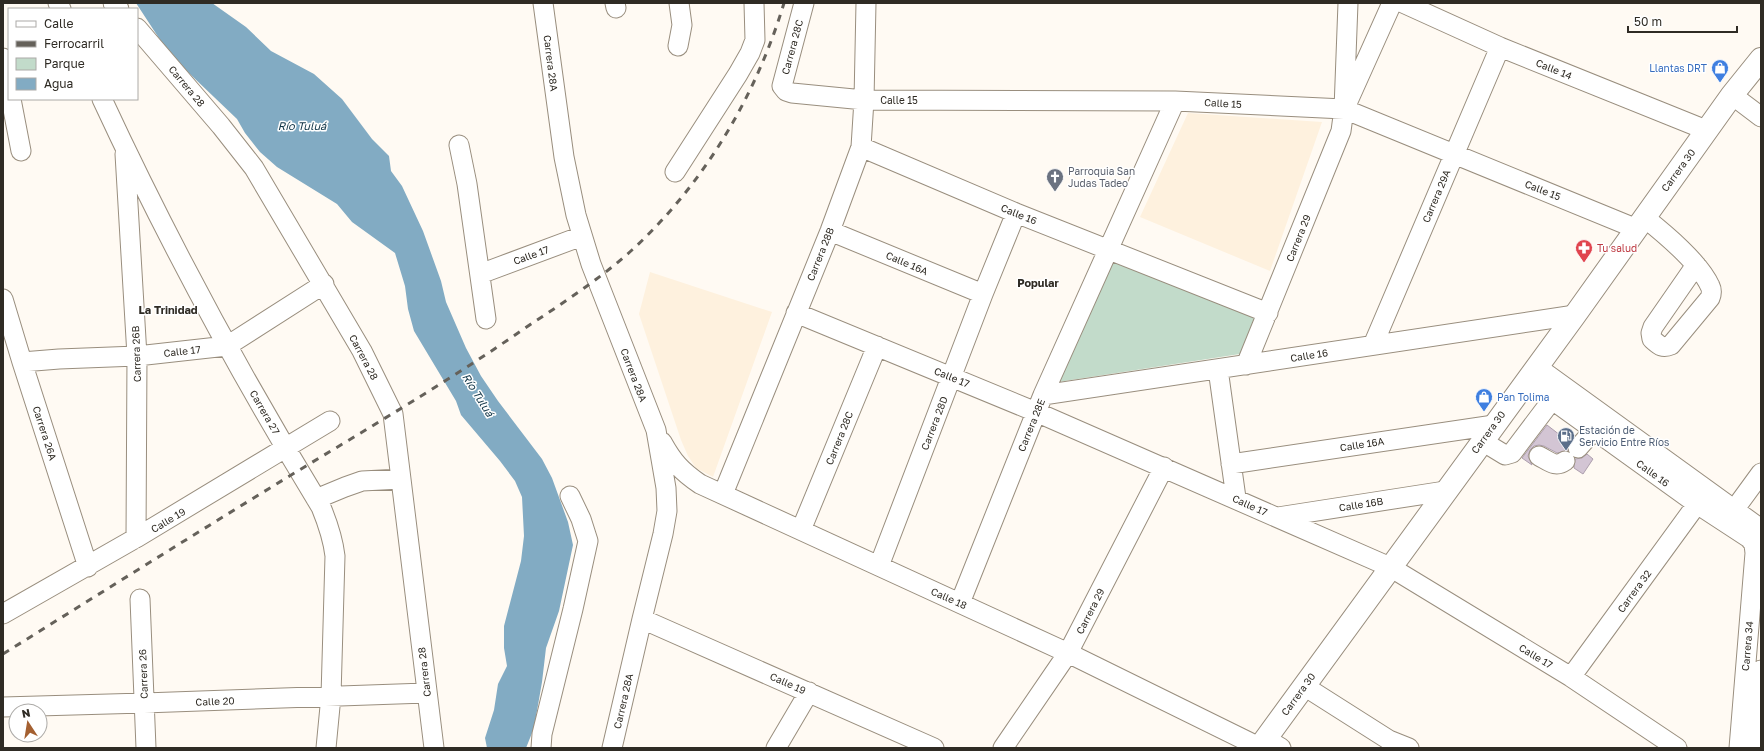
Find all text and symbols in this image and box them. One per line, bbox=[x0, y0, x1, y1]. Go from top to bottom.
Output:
legend bbox=[8, 8, 138, 100]
scale bar bbox=[1628, 8, 1737, 34]
text: 50 m bbox=[1634, 14, 1662, 29]
text: Calle bbox=[44, 16, 74, 31]
street label: Carrera 28C bbox=[779, 18, 805, 76]
street label: Carrera 28A bbox=[542, 34, 560, 92]
text: Ferrocarril bbox=[44, 36, 104, 51]
text: Parque bbox=[44, 56, 85, 71]
street label: Calle 14 bbox=[1534, 56, 1574, 82]
shop icon: Llantas DRT bbox=[1710, 58, 1730, 83]
place label: Llantas DRT bbox=[1649, 62, 1707, 74]
street label: Carrera 28 bbox=[166, 63, 208, 109]
text: Agua bbox=[44, 76, 73, 91]
street label: Calle 15 bbox=[880, 94, 918, 106]
street label: Calle 15 bbox=[1204, 96, 1242, 110]
water label: Río Tuluá bbox=[278, 119, 328, 132]
street label: Carrera 30 bbox=[1658, 146, 1698, 194]
place label: Parroquia San Judas Tadeo bbox=[1068, 165, 1135, 189]
church icon: Parroquia San Judas Tadeo bbox=[1045, 167, 1065, 192]
street label: Carrera 29A bbox=[1419, 167, 1453, 224]
street label: Calle 15 bbox=[1523, 177, 1563, 203]
street label: Calle 16 bbox=[999, 201, 1039, 227]
street label: Carrera 29 bbox=[1283, 213, 1313, 263]
street label: Carrera 28B bbox=[804, 225, 836, 282]
pharmacy icon: Tu salud bbox=[1574, 238, 1594, 263]
place label: Tu salud bbox=[1597, 242, 1637, 254]
street label: Calle 17 bbox=[511, 243, 551, 267]
street label: Calle 16A bbox=[884, 249, 930, 277]
district label: Popular bbox=[1017, 276, 1059, 289]
district label: La Trinidad bbox=[138, 303, 198, 316]
street label: Carrera 26B bbox=[129, 325, 143, 382]
street label: Carrera 28 bbox=[347, 332, 381, 382]
street label: Calle 17 bbox=[163, 343, 201, 359]
street label: Carrera 28A bbox=[618, 346, 650, 404]
street label: Calle 16 bbox=[1289, 346, 1329, 364]
street label: Calle 17 bbox=[933, 364, 971, 390]
water label: Río Tuluá bbox=[460, 371, 498, 420]
shop icon: Pan Tolima bbox=[1474, 387, 1494, 412]
street label: Carrera 27 bbox=[248, 388, 282, 436]
place label: Pan Tolima bbox=[1497, 391, 1549, 403]
street label: Carrera 28D bbox=[918, 394, 950, 452]
street label: Carrera 28E bbox=[1015, 397, 1047, 453]
street label: Carrera 26A bbox=[31, 404, 60, 462]
street label: Carrera 30 bbox=[1468, 408, 1508, 456]
street label: Carrera 28C bbox=[823, 409, 855, 466]
place label: Estación de Servicio Entre Ríos bbox=[1579, 424, 1669, 448]
fuel station icon: Estación de Servicio Entre Ríos bbox=[1556, 426, 1576, 451]
street label: Calle 16A bbox=[1339, 435, 1385, 453]
street label: Calle 16 bbox=[1634, 457, 1672, 489]
street label: Calle 17 bbox=[1231, 492, 1269, 518]
street label: Calle 16B bbox=[1338, 495, 1384, 513]
street label: Calle 19 bbox=[149, 505, 187, 535]
street label: Carrera 32 bbox=[1615, 567, 1654, 615]
street label: Calle 18 bbox=[929, 585, 969, 611]
street label: Carrera 29 bbox=[1073, 586, 1107, 636]
street label: Carrera 34 bbox=[1739, 621, 1755, 671]
street label: Calle 17 bbox=[1517, 641, 1555, 671]
street label: Carrera 28 bbox=[415, 647, 433, 697]
street label: Carrera 26 bbox=[136, 649, 150, 699]
street label: Calle 19 bbox=[768, 670, 808, 696]
street label: Carrera 30 bbox=[1278, 670, 1318, 718]
street label: Carrera 28A bbox=[611, 672, 635, 730]
street label: Calle 20 bbox=[195, 694, 235, 708]
north arrow bbox=[8, 703, 48, 743]
text: N bbox=[20, 706, 31, 720]

